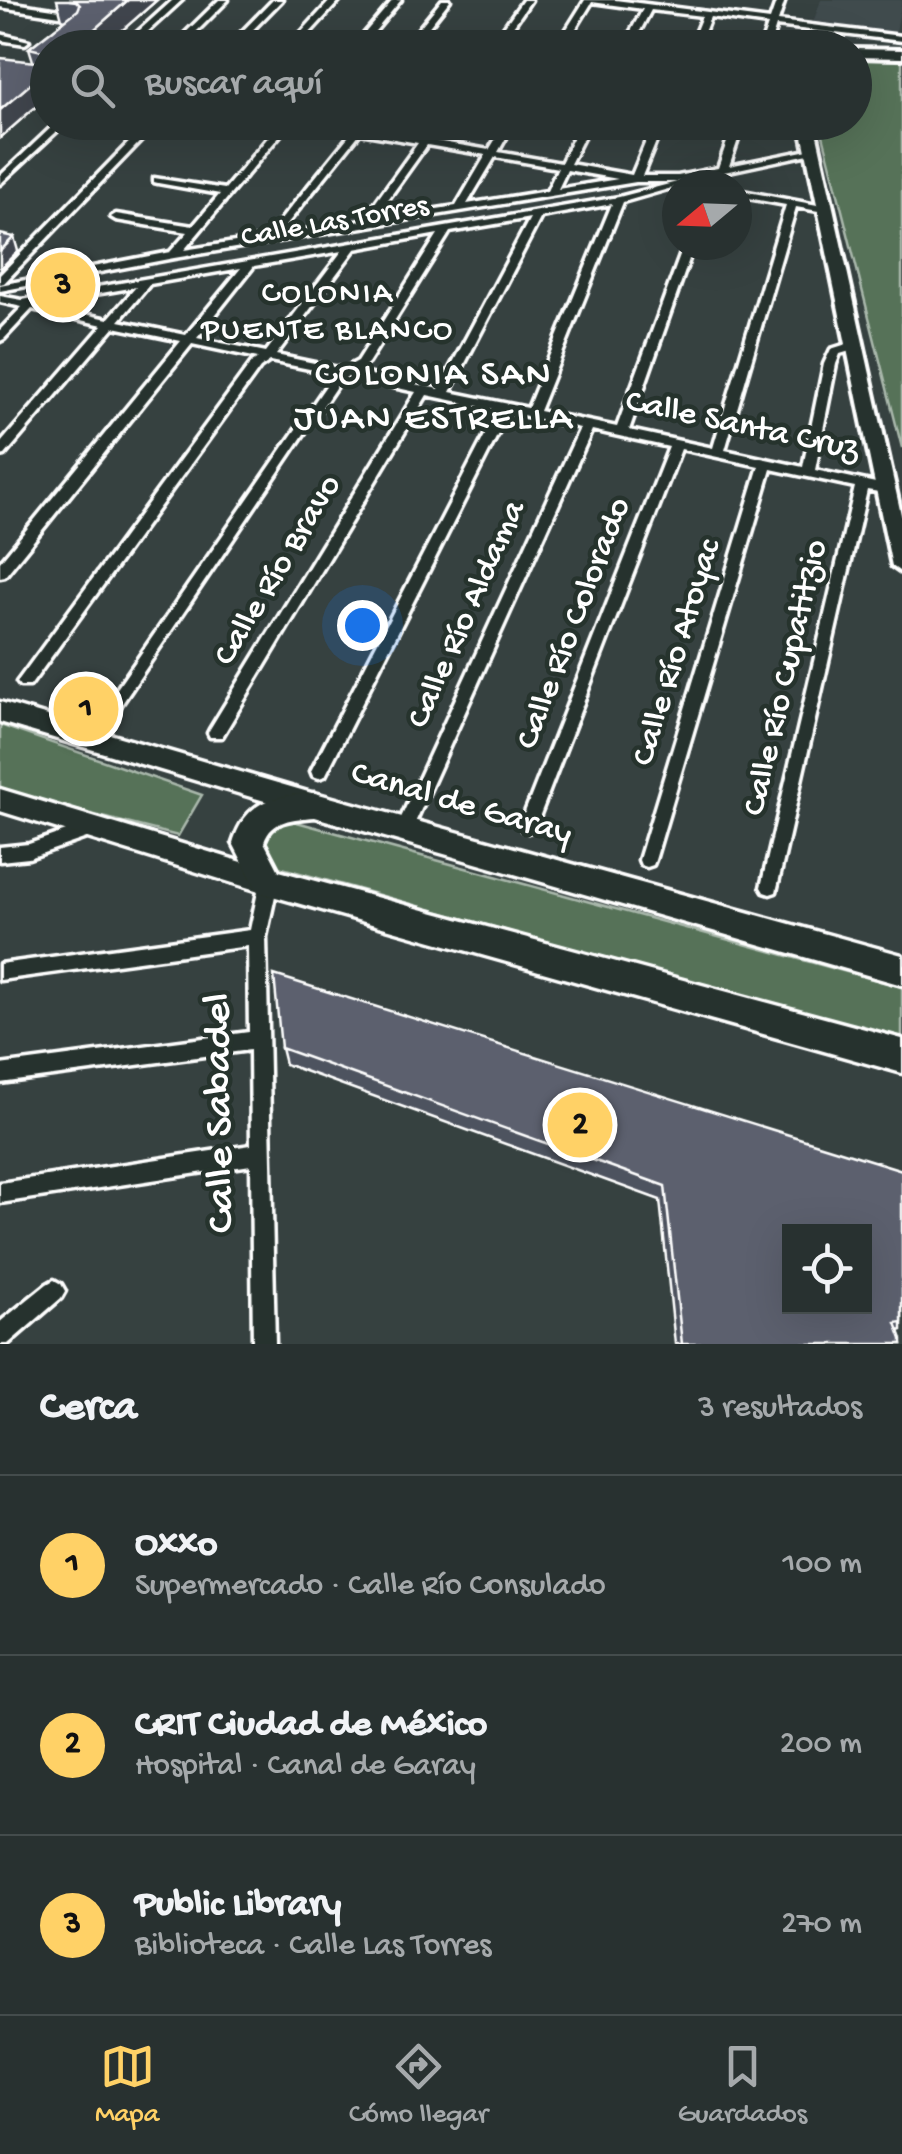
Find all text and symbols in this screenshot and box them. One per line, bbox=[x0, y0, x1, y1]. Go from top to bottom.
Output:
search box bbox=[30, 30, 872, 140]
icon: search bbox=[65, 58, 120, 113]
text: Buscar aquí bbox=[145, 63, 323, 107]
north arrow bbox=[662, 170, 752, 260]
street label: Calle Las Torres bbox=[239, 189, 432, 257]
pin: 3 bbox=[30, 248, 96, 322]
district label: COLONIA PUENTE BLANCO bbox=[200, 276, 455, 351]
district label: COLONIA SAN JUAN ESTRELLA bbox=[294, 354, 574, 442]
street label: Calle Santa Cruz bbox=[621, 382, 864, 472]
street label: Calle Río Bravo bbox=[206, 468, 352, 674]
street label: Calle Río Colorado bbox=[508, 492, 642, 756]
street label: Calle Río Aldama bbox=[399, 493, 537, 735]
street label: Calle Río Atoyac bbox=[624, 534, 732, 771]
street label: Calle Río Cupatitzio bbox=[735, 536, 839, 820]
your location bbox=[337, 600, 388, 651]
pin: 1 bbox=[54, 672, 118, 746]
street label: Canal de Garay bbox=[346, 754, 576, 856]
street label: Calle Sabadel bbox=[195, 993, 249, 1233]
pin: 2 bbox=[548, 1088, 612, 1162]
map controls bbox=[782, 1224, 872, 1314]
button: locate bbox=[782, 1224, 872, 1314]
text: Cerca bbox=[40, 1385, 137, 1434]
text: 3 resultados bbox=[698, 1390, 862, 1428]
text: Oxxo bbox=[135, 1524, 218, 1568]
text: 1 bbox=[66, 1546, 79, 1584]
text: 100 m bbox=[782, 1546, 862, 1584]
text: Supermercado · Calle Río Consulado bbox=[135, 1568, 606, 1606]
text: CRIT Ciudad de México bbox=[135, 1704, 487, 1748]
text: 2 bbox=[65, 1726, 80, 1764]
text: 200 m bbox=[780, 1726, 862, 1764]
text: Hospital · Canal de Garay bbox=[135, 1748, 476, 1786]
text: Public Library bbox=[135, 1884, 341, 1928]
text: 3 bbox=[64, 1906, 81, 1944]
text: 270 m bbox=[781, 1906, 862, 1944]
text: Biblioteca · Calle Las Torres bbox=[135, 1928, 491, 1966]
tab: Mapa bbox=[95, 2039, 159, 2132]
tab: Cómo llegar bbox=[349, 2039, 488, 2132]
tab: Guardados bbox=[678, 2039, 807, 2132]

